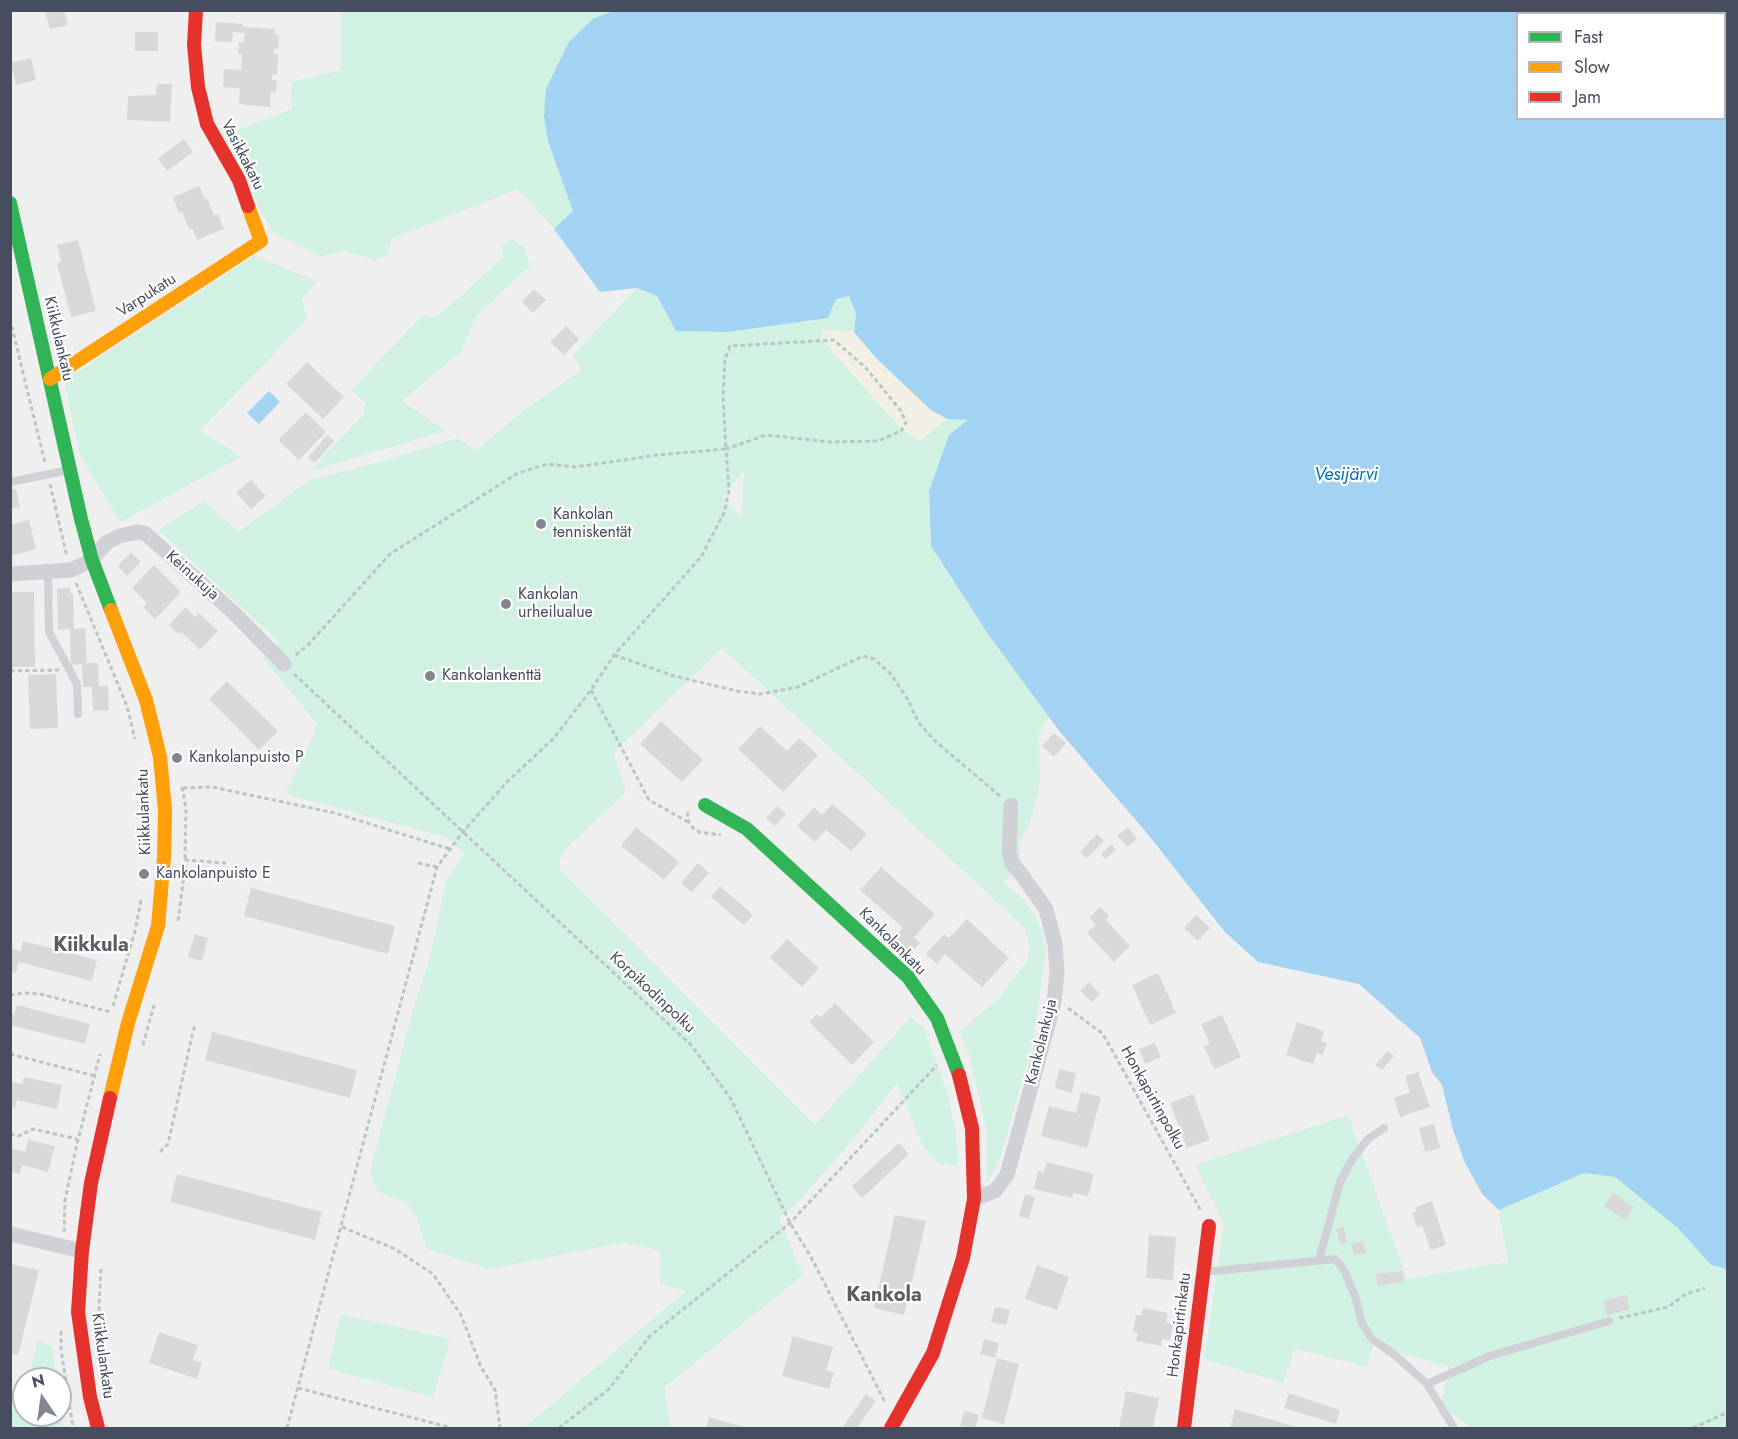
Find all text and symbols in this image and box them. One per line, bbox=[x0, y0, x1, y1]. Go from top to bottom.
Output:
legend bbox=[1516, 12, 1726, 120]
text: Fast bbox=[1574, 24, 1603, 50]
text: Slow bbox=[1574, 54, 1610, 80]
text: Jam bbox=[1574, 84, 1601, 110]
street label: Vasikkakatu bbox=[216, 117, 268, 193]
street label: Varpukatu bbox=[114, 270, 180, 322]
street label: Kiikkulankatu bbox=[39, 295, 77, 383]
water label: Vesijärvi bbox=[1314, 465, 1378, 487]
place label: Kankolan tenniskentät bbox=[553, 505, 631, 543]
marker: Kankolan tenniskentät bbox=[534, 517, 548, 531]
street label: Keinukuja bbox=[162, 547, 222, 605]
place label: Kankolan urheilualue bbox=[518, 585, 593, 623]
marker: Kankolan urheilualue bbox=[499, 597, 513, 611]
place label: Kankolankenttä bbox=[442, 666, 541, 686]
marker: Kankolankenttä bbox=[423, 669, 437, 683]
place label: Kankolanpuisto P bbox=[189, 748, 304, 768]
marker: Kankolanpuisto P bbox=[170, 751, 184, 765]
street label: Kiikkulankatu bbox=[134, 768, 156, 856]
place label: Kankolanpuisto E bbox=[156, 864, 271, 884]
marker: Kankolanpuisto E bbox=[137, 867, 151, 881]
street label: Kankolankatu bbox=[854, 904, 930, 980]
district label: Kiikkula bbox=[53, 934, 129, 958]
street label: Korpikodinpolku bbox=[605, 948, 699, 1038]
street label: Kankolankuja bbox=[1022, 997, 1062, 1087]
street label: Honkapirtinpolku bbox=[1116, 1043, 1188, 1153]
street label: Honkapirtinkatu bbox=[1164, 1271, 1196, 1379]
district label: Kankola bbox=[846, 1284, 922, 1308]
street label: Kiikkulankatu bbox=[86, 1312, 118, 1400]
north arrow bbox=[12, 1367, 72, 1427]
text: N bbox=[30, 1368, 47, 1394]

